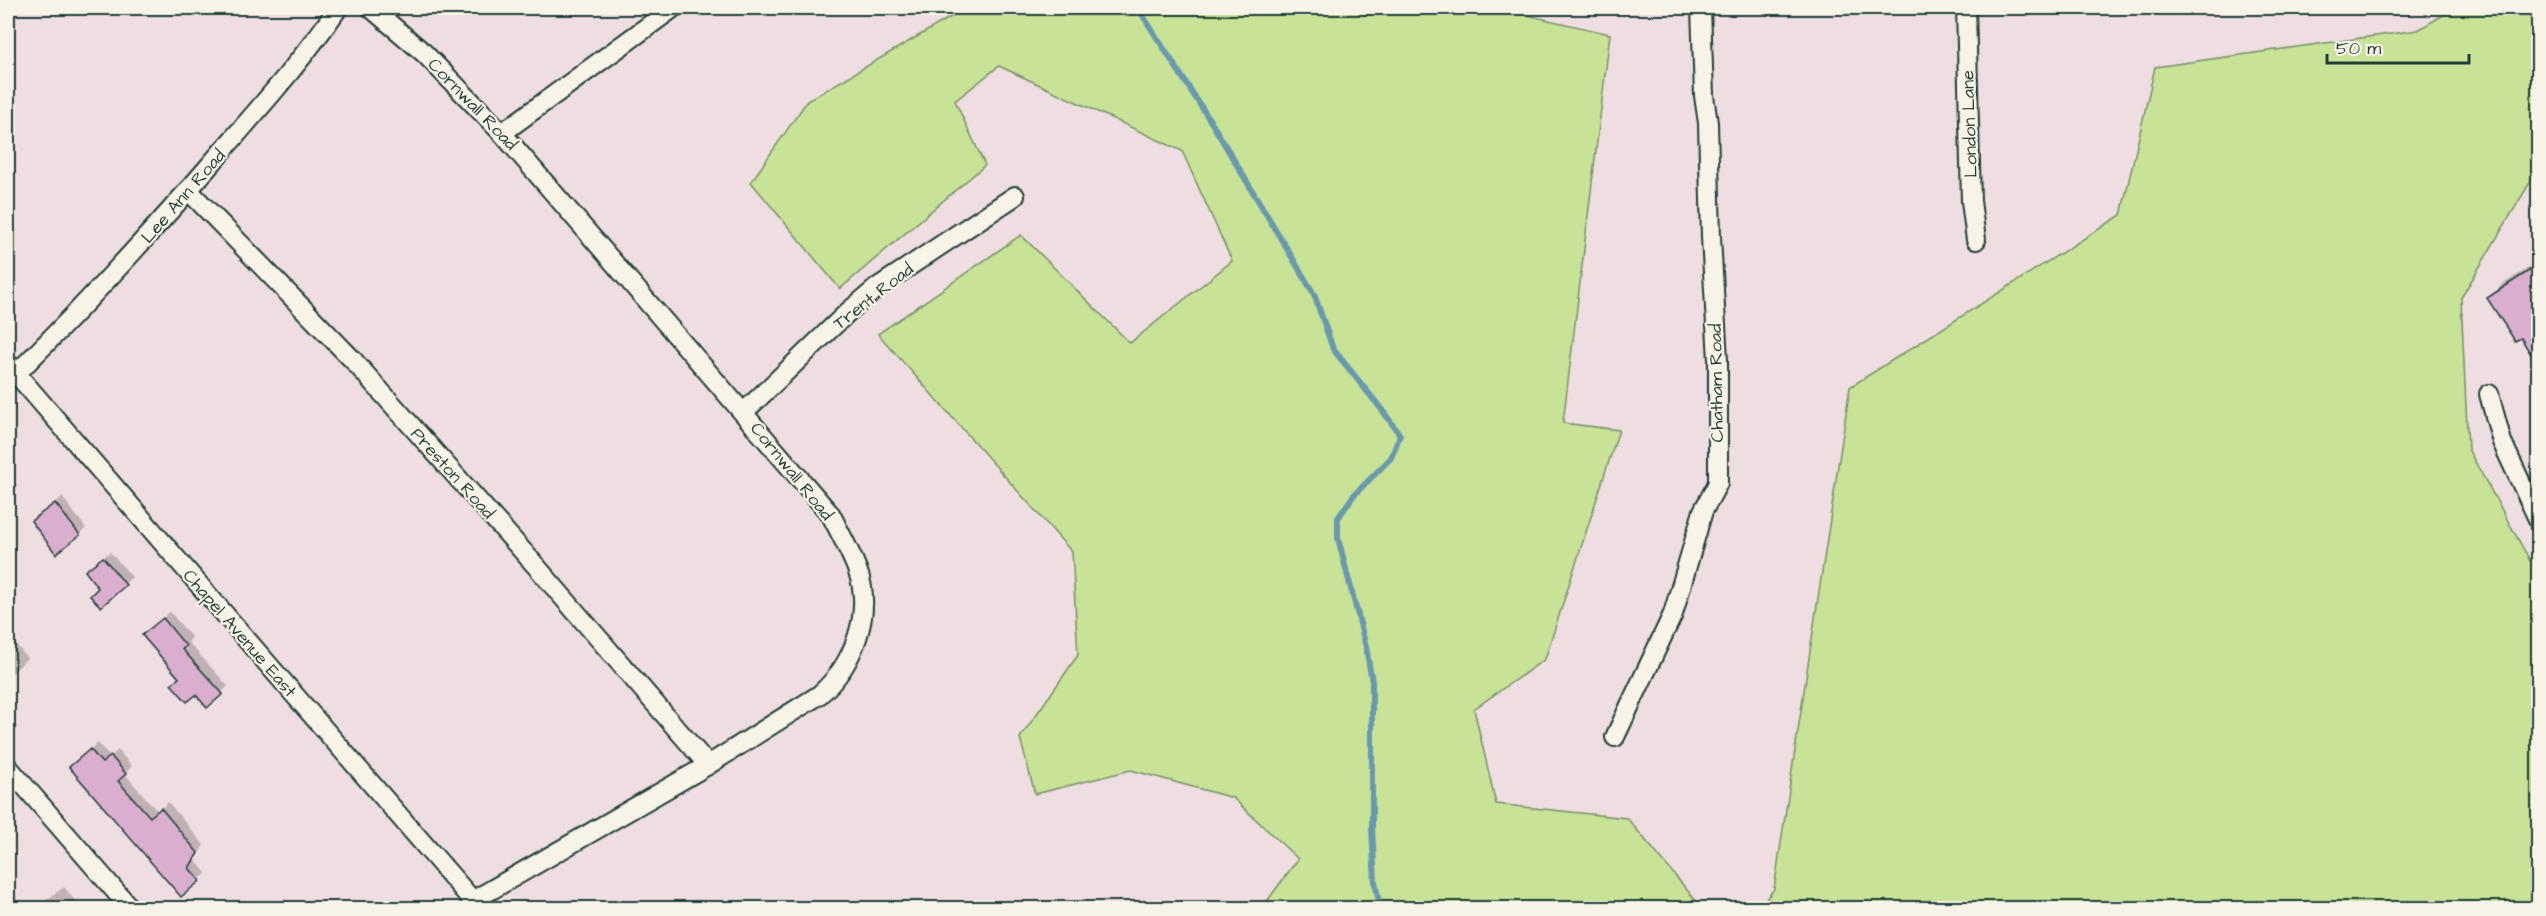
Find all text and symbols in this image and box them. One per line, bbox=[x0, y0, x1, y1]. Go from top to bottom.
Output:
scale bar bbox=[2327, 27, 2470, 65]
text: 50 m bbox=[2336, 36, 2381, 61]
street label: Cornwall Road bbox=[422, 53, 523, 156]
street label: London Lane bbox=[1955, 70, 1984, 178]
street label: Lee Ann Road bbox=[135, 144, 231, 249]
street label: Trent Road bbox=[828, 257, 919, 336]
street label: Chatham Road bbox=[1703, 323, 1730, 443]
street label: Cornwall Road bbox=[744, 417, 839, 526]
street label: Preston Road bbox=[405, 422, 500, 524]
street label: Chapel Avenue East bbox=[177, 564, 303, 703]

